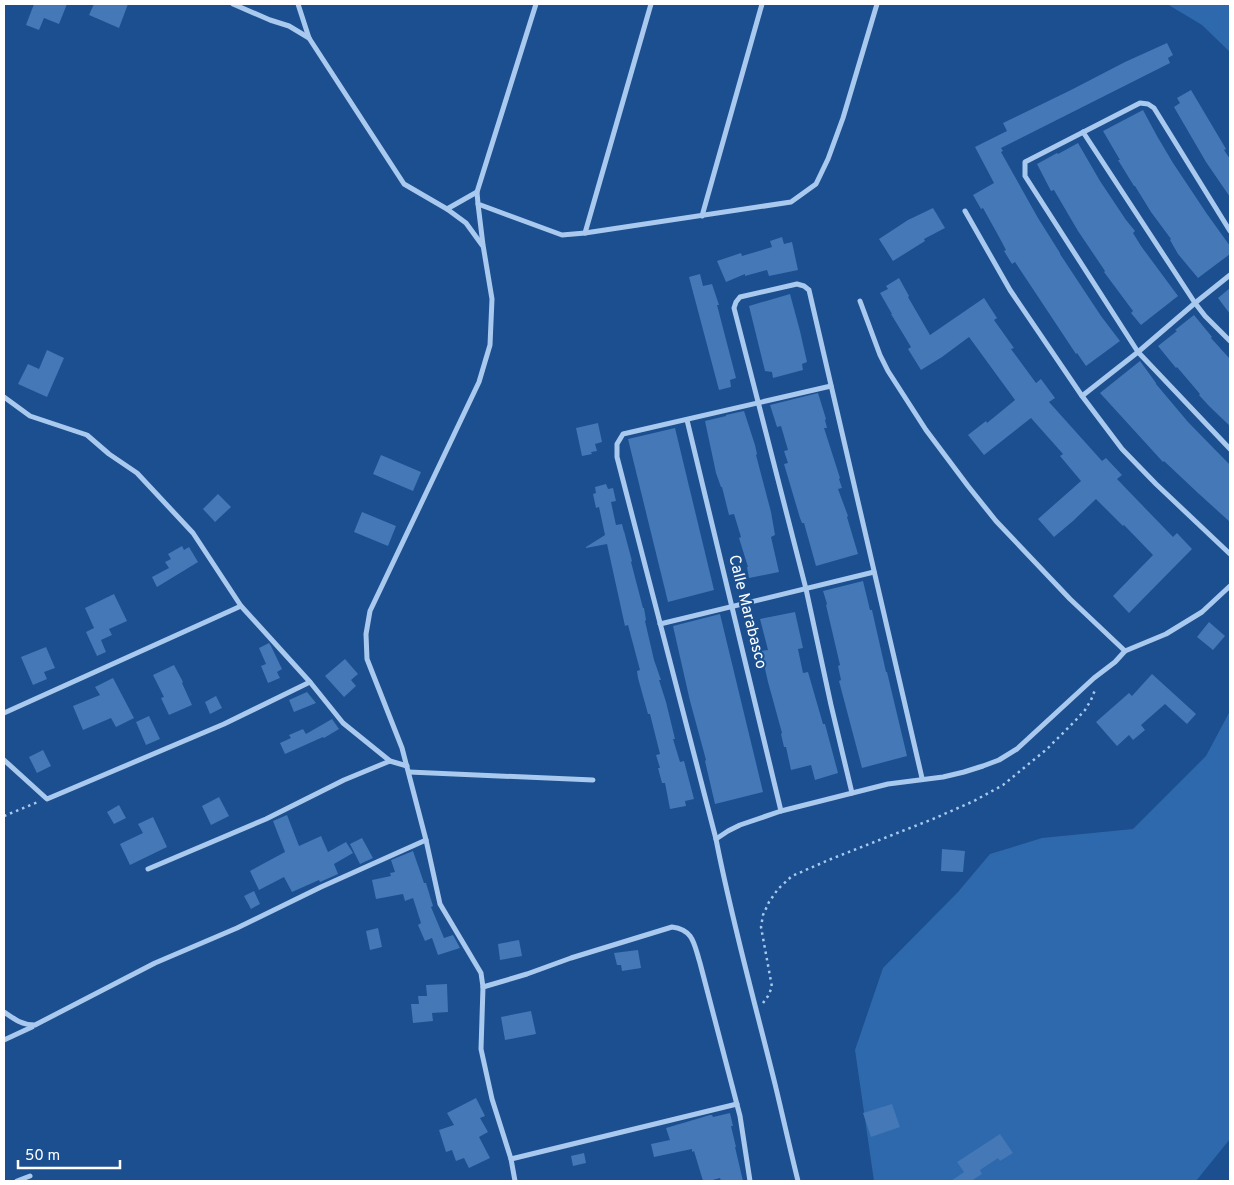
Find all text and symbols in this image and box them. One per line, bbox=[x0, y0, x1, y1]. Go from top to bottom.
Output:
street label: Calle Marabasco bbox=[723, 553, 771, 671]
scale bar bbox=[18, 1138, 120, 1170]
text: 50 m bbox=[25, 1147, 60, 1166]

